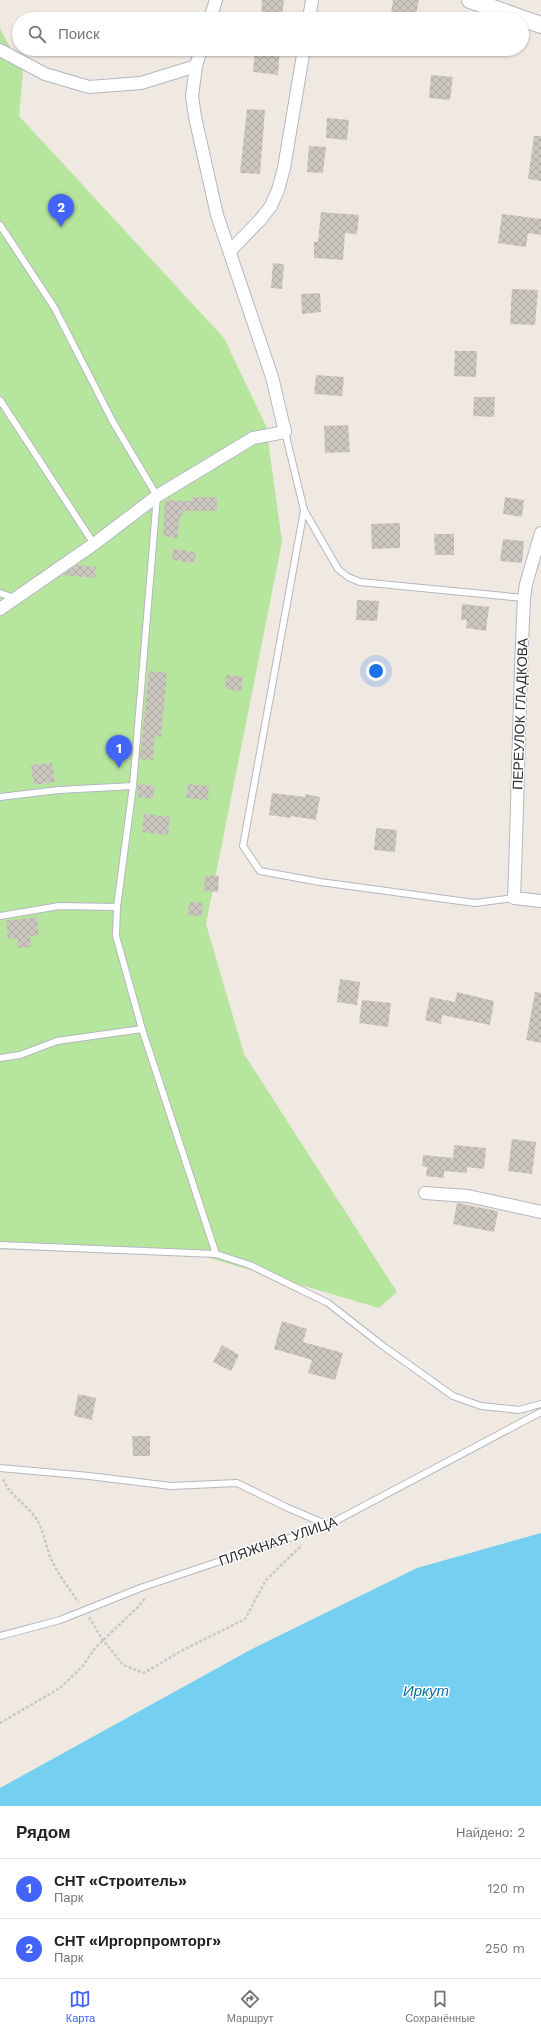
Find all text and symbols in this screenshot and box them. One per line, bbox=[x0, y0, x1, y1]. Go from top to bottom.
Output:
search box bbox=[12, 12, 529, 56]
icon: search bbox=[26, 23, 48, 45]
text: Поиск bbox=[58, 25, 100, 43]
pin: 2 bbox=[48, 194, 74, 227]
street label: ПЕРЕУЛОК ГЛАДКОВА bbox=[509, 637, 531, 790]
your location bbox=[366, 661, 386, 681]
pin: 1 bbox=[106, 735, 132, 768]
street label: ПЛЯЖНАЯ УЛИЦА bbox=[217, 1513, 340, 1569]
water label: Иркут bbox=[403, 1682, 449, 1700]
text: Рядом bbox=[16, 1822, 71, 1842]
text: Найдено: 2 bbox=[456, 1825, 525, 1840]
text: СНТ «Строитель» bbox=[54, 1872, 187, 1890]
text: 1 bbox=[26, 1881, 32, 1896]
text: 120 m bbox=[487, 1881, 525, 1896]
text: Парк bbox=[54, 1890, 84, 1905]
text: СНТ «Иргорпромторг» bbox=[54, 1932, 221, 1950]
text: 2 bbox=[25, 1941, 33, 1956]
text: 250 m bbox=[485, 1941, 525, 1956]
text: Парк bbox=[54, 1950, 84, 1965]
tab: Карта bbox=[66, 1988, 95, 2025]
tab: Маршрут bbox=[227, 1988, 274, 2025]
tab: Сохранённые bbox=[405, 1988, 475, 2025]

